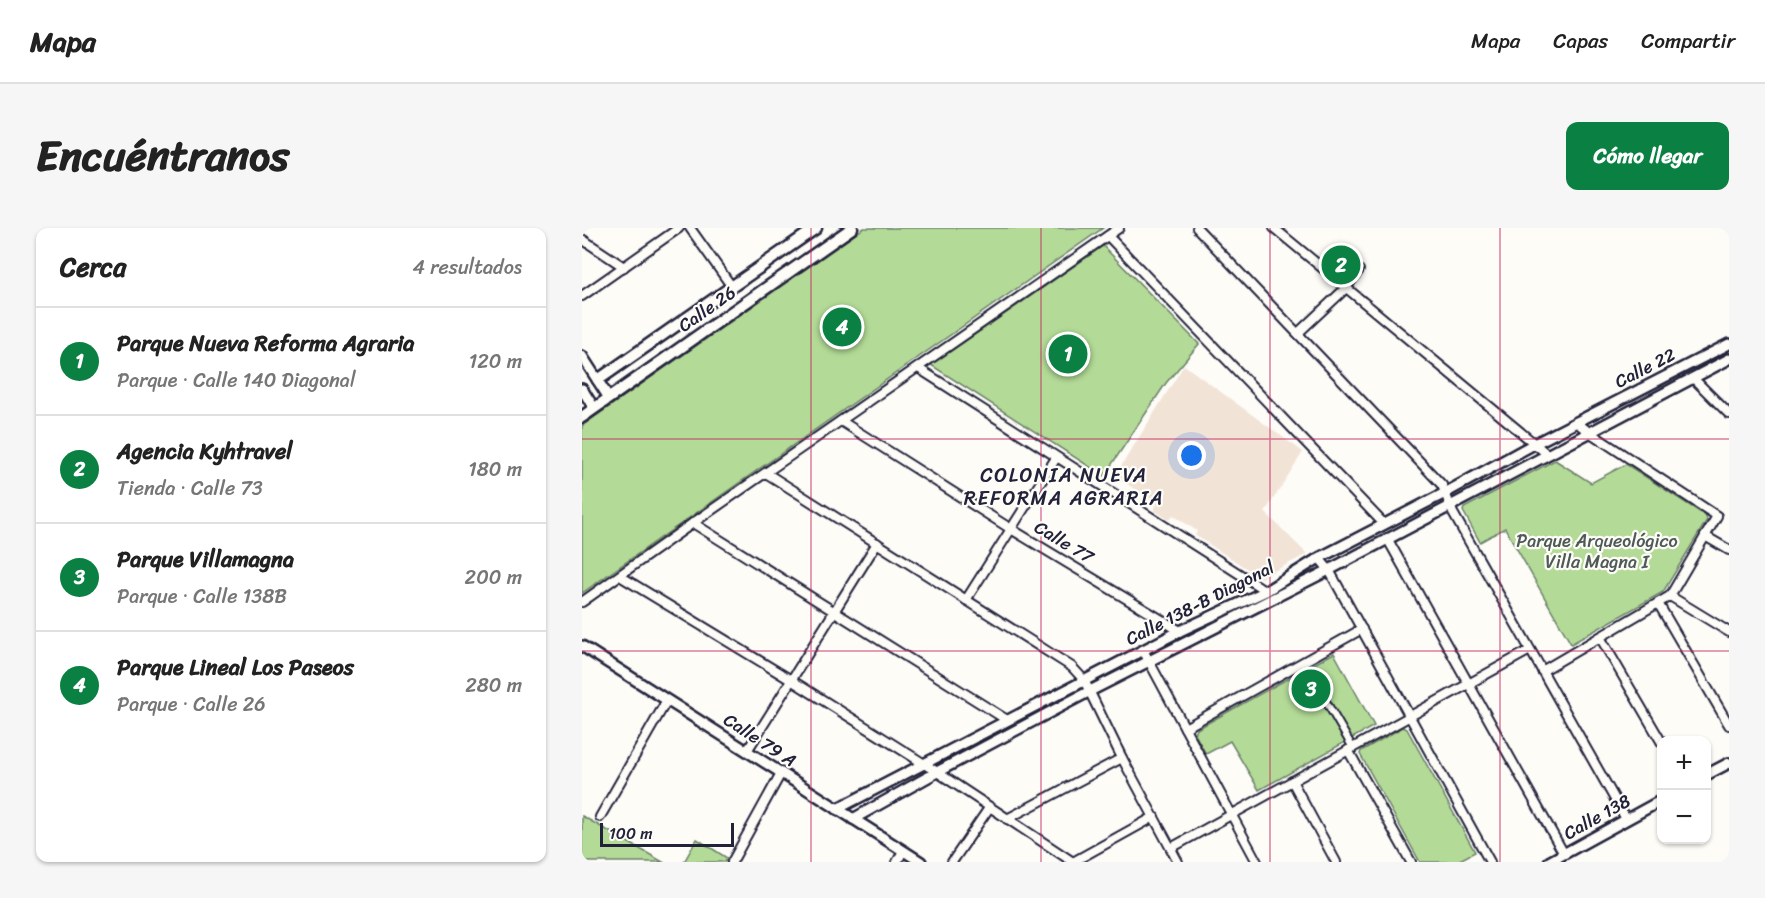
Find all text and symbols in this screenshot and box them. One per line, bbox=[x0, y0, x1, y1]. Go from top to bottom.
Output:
text: Mapa bbox=[30, 17, 96, 66]
text: Mapa bbox=[1471, 22, 1520, 60]
text: Capas bbox=[1553, 22, 1608, 60]
text: Compartir bbox=[1641, 22, 1735, 60]
text: Encuéntranos bbox=[36, 119, 289, 193]
button: Cómo llegar bbox=[1566, 122, 1729, 190]
pin: 2 bbox=[1322, 243, 1360, 288]
text: Cerca bbox=[60, 244, 126, 290]
text: 4 resultados bbox=[413, 250, 522, 285]
street label: Calle 26 bbox=[671, 277, 743, 341]
pin: 4 bbox=[822, 304, 862, 350]
text: Parque Nueva Reforma Agraria bbox=[117, 324, 414, 363]
pin: 1 bbox=[1048, 332, 1088, 376]
street label: Calle 22 bbox=[1609, 339, 1681, 397]
text: 1 bbox=[75, 344, 84, 379]
text: 120 m bbox=[469, 344, 522, 379]
text: Parque · Calle 140 Diagonal bbox=[117, 363, 356, 398]
text: Agencia Kyhtravel bbox=[117, 432, 293, 471]
your location bbox=[1177, 441, 1206, 470]
text: 2 bbox=[74, 452, 85, 487]
text: 180 m bbox=[468, 452, 522, 487]
district label: COLONIA NUEVA REFORMA AGRARIA bbox=[964, 458, 1164, 516]
text: Tienda · Calle 73 bbox=[117, 471, 263, 506]
street label: Calle 77 bbox=[1028, 512, 1102, 573]
park label: Parque Arqueológico Villa Magna I bbox=[1516, 525, 1678, 578]
text: Parque Villamagna bbox=[117, 540, 294, 579]
street label: Calle 138-B Diagonal bbox=[1120, 551, 1281, 654]
text: 3 bbox=[74, 560, 85, 595]
text: 200 m bbox=[465, 560, 522, 595]
text: Parque · Calle 138B bbox=[117, 579, 287, 614]
text: Parque Lineal Los Paseos bbox=[117, 648, 354, 687]
pin: 3 bbox=[1292, 666, 1330, 712]
text: 4 bbox=[73, 668, 86, 703]
text: 280 m bbox=[465, 668, 522, 703]
text: Parque · Calle 26 bbox=[117, 687, 266, 722]
street label: Calle 79 A bbox=[717, 704, 803, 776]
map controls bbox=[1657, 736, 1711, 844]
button: + bbox=[1657, 736, 1711, 790]
street label: Calle 138 bbox=[1557, 785, 1637, 849]
button: − bbox=[1657, 790, 1711, 844]
text: 100 m bbox=[609, 819, 653, 848]
scale bar bbox=[600, 820, 734, 848]

